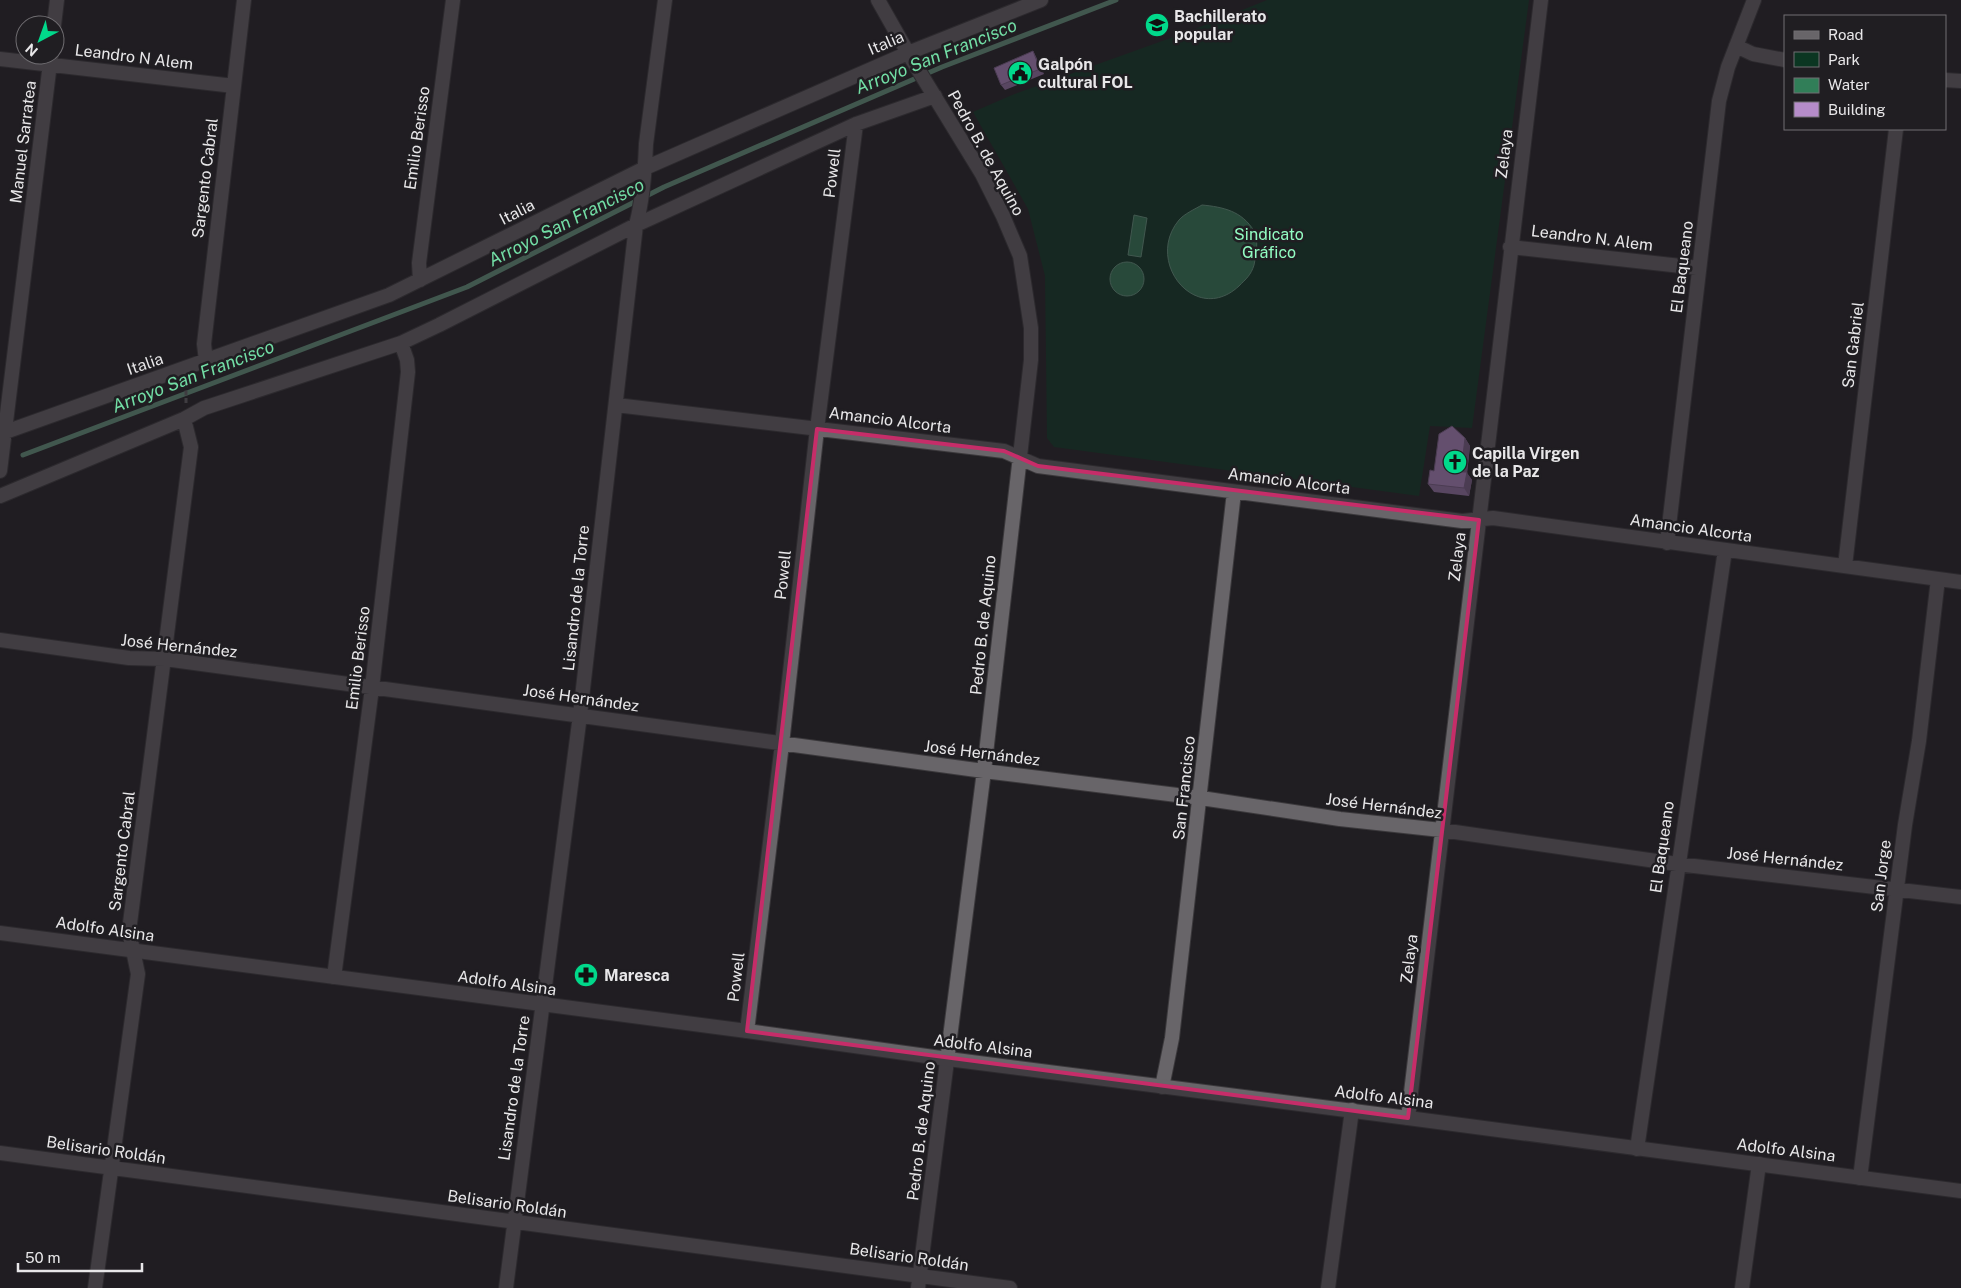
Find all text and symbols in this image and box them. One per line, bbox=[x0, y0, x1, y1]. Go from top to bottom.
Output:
place label: Bachillerato popular bbox=[1174, 7, 1266, 44]
school or university icon: Bachillerato popular bbox=[1144, 12, 1170, 38]
water label: Arroyo San Francisco bbox=[852, 14, 1020, 98]
north arrow bbox=[15, 15, 65, 65]
legend bbox=[1784, 15, 1946, 130]
text: Road bbox=[1828, 26, 1864, 43]
street label: Italia bbox=[865, 27, 907, 59]
text: N bbox=[22, 40, 41, 59]
street label: Leandro N Alem bbox=[74, 40, 194, 74]
text: Park bbox=[1828, 51, 1860, 68]
place label: Galpón cultural FOL bbox=[1038, 55, 1133, 92]
public building icon: Galpón cultural FOL bbox=[1007, 60, 1033, 86]
text: Water bbox=[1828, 76, 1870, 93]
street label: Manuel Sarratea bbox=[6, 80, 40, 204]
street label: Emilio Berisso bbox=[400, 85, 434, 191]
street label: Pedro B. de Aquino bbox=[944, 87, 1028, 219]
text: Building bbox=[1828, 101, 1886, 118]
street label: Sargento Cabral bbox=[188, 117, 222, 239]
street label: Zelaya bbox=[1492, 128, 1516, 180]
street label: Powell bbox=[820, 147, 844, 199]
water label: Arroyo San Francisco bbox=[485, 173, 648, 270]
street label: Italia bbox=[496, 195, 538, 229]
street label: El Baqueano bbox=[1667, 220, 1697, 314]
street label: Leandro N. Alem bbox=[1530, 221, 1654, 255]
park label: Sindicato Gráfico bbox=[1234, 225, 1304, 262]
street label: San Gabriel bbox=[1838, 301, 1868, 389]
water label: Arroyo San Francisco bbox=[109, 335, 277, 417]
street label: Italia bbox=[124, 349, 166, 379]
street label: Amancio Alcorta bbox=[828, 403, 952, 437]
place label: Capilla Virgen de la Paz bbox=[1472, 444, 1580, 481]
church icon: Capilla Virgen de la Paz bbox=[1442, 449, 1468, 475]
street label: Amancio Alcorta bbox=[1227, 464, 1351, 498]
street label: Amancio Alcorta bbox=[1629, 510, 1753, 546]
street label: Lisandro de la Torre bbox=[559, 524, 593, 672]
street label: Zelaya bbox=[1445, 531, 1469, 583]
street label: Powell bbox=[771, 549, 795, 601]
street label: Pedro B. de Aquino bbox=[966, 554, 1000, 696]
street label: Emilio Berisso bbox=[342, 605, 374, 711]
street label: José Hernández bbox=[120, 630, 238, 662]
street label: José Hernández bbox=[522, 680, 641, 716]
street label: San Francisco bbox=[1169, 735, 1199, 841]
street label: José Hernández bbox=[923, 736, 1042, 770]
street label: José Hernández bbox=[1325, 789, 1444, 823]
street label: Sargento Cabral bbox=[105, 790, 139, 912]
street label: El Baqueano bbox=[1646, 800, 1678, 894]
street label: San Jorge bbox=[1867, 839, 1895, 913]
street label: José Hernández bbox=[1726, 843, 1844, 875]
street label: Adolfo Alsina bbox=[54, 913, 156, 945]
street label: Zelaya bbox=[1397, 933, 1421, 985]
street label: Powell bbox=[724, 951, 748, 1003]
pharmacy icon: Maresca bbox=[573, 962, 599, 988]
place label: Maresca bbox=[604, 966, 670, 985]
street label: Adolfo Alsina bbox=[456, 967, 558, 999]
street label: Lisandro de la Torre bbox=[494, 1014, 534, 1162]
street label: Adolfo Alsina bbox=[932, 1031, 1034, 1061]
street label: Pedro B. de Aquino bbox=[903, 1060, 939, 1202]
street label: Adolfo Alsina bbox=[1333, 1082, 1435, 1112]
street label: Belisario Roldán bbox=[45, 1132, 167, 1168]
street label: Adolfo Alsina bbox=[1735, 1135, 1837, 1165]
street label: Belisario Roldán bbox=[446, 1186, 568, 1222]
street label: Belisario Roldán bbox=[848, 1239, 970, 1275]
scale bar bbox=[18, 1240, 141, 1272]
text: 50 m bbox=[25, 1249, 60, 1266]

